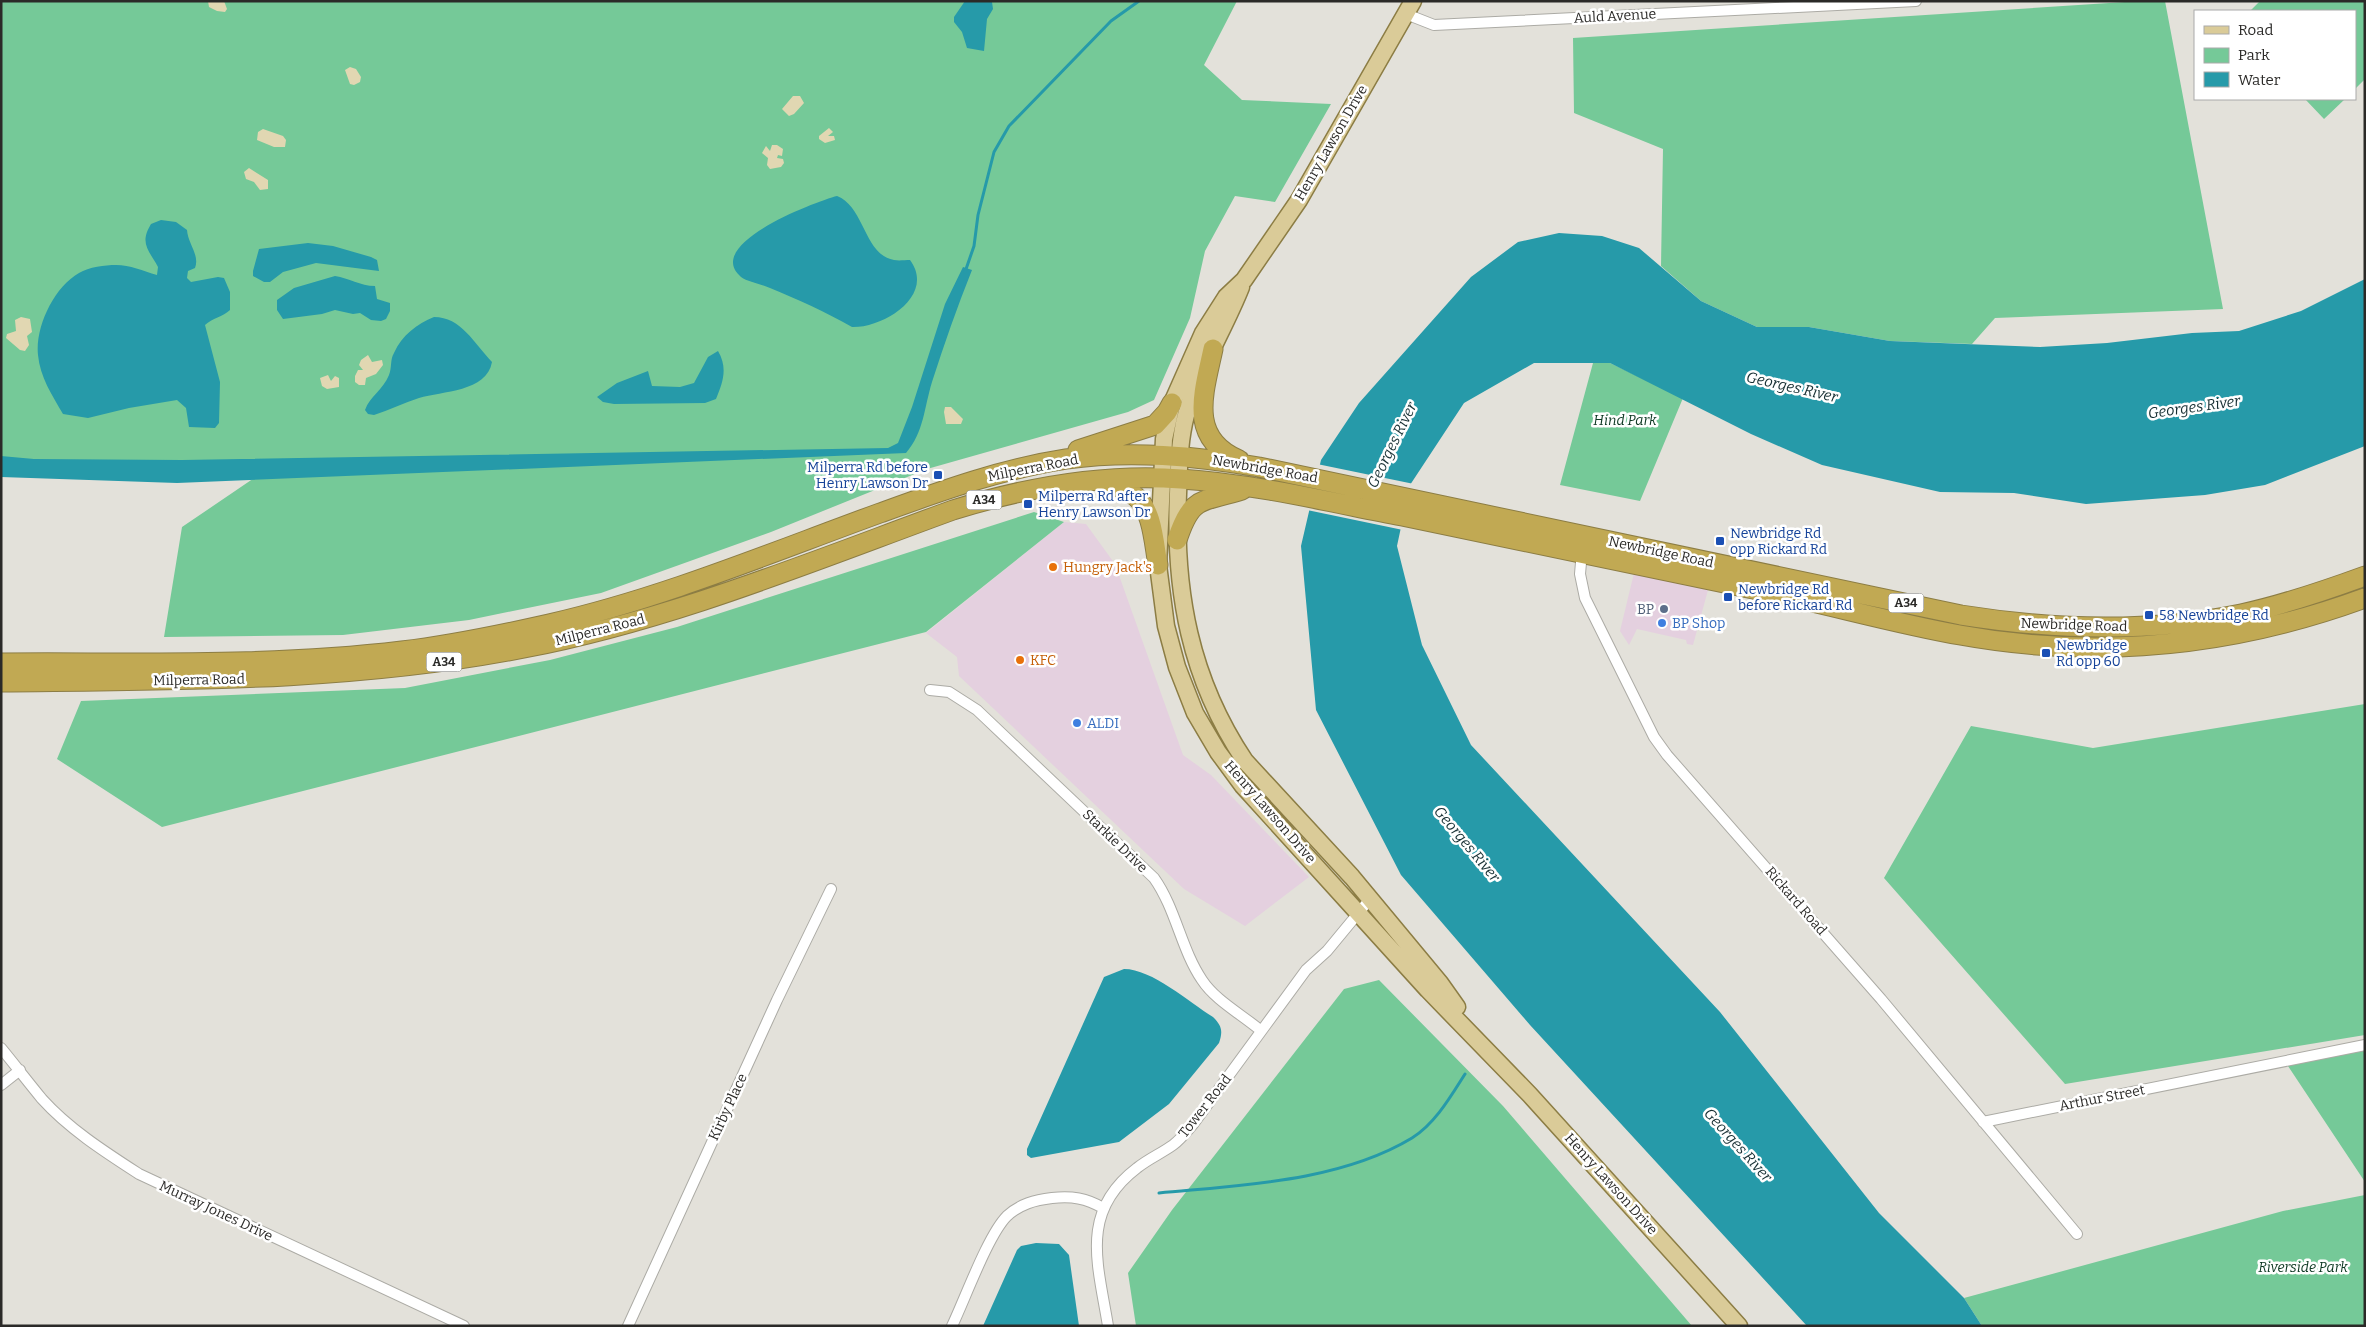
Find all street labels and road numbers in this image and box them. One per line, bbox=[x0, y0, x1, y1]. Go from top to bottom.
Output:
street label: Auld Avenue bbox=[1573, 5, 1657, 27]
street label: Henry Lawson Drive bbox=[1291, 82, 1371, 204]
street label: Milperra Road bbox=[986, 451, 1080, 485]
street label: Newbridge Road bbox=[1211, 451, 1319, 487]
road number: A34 bbox=[966, 490, 1002, 510]
street label: Newbridge Road bbox=[1607, 533, 1715, 571]
road number: A34 bbox=[1888, 594, 1924, 612]
street label: Milperra Road bbox=[553, 611, 647, 649]
street label: Newbridge Road bbox=[2020, 615, 2128, 635]
road number: A34 bbox=[426, 652, 462, 672]
street label: Milperra Road bbox=[153, 671, 245, 689]
street label: Henry Lawson Drive bbox=[1221, 757, 1319, 867]
street label: Starkie Drive bbox=[1079, 806, 1151, 876]
street label: Rickard Road bbox=[1762, 863, 1830, 939]
street label: Kirby Place bbox=[705, 1071, 751, 1143]
street label: Tower Road bbox=[1175, 1071, 1235, 1141]
street label: Arthur Street bbox=[2058, 1081, 2146, 1115]
street label: Henry Lawson Drive bbox=[1561, 1130, 1661, 1238]
street label: Murray Jones Drive bbox=[157, 1177, 275, 1245]

